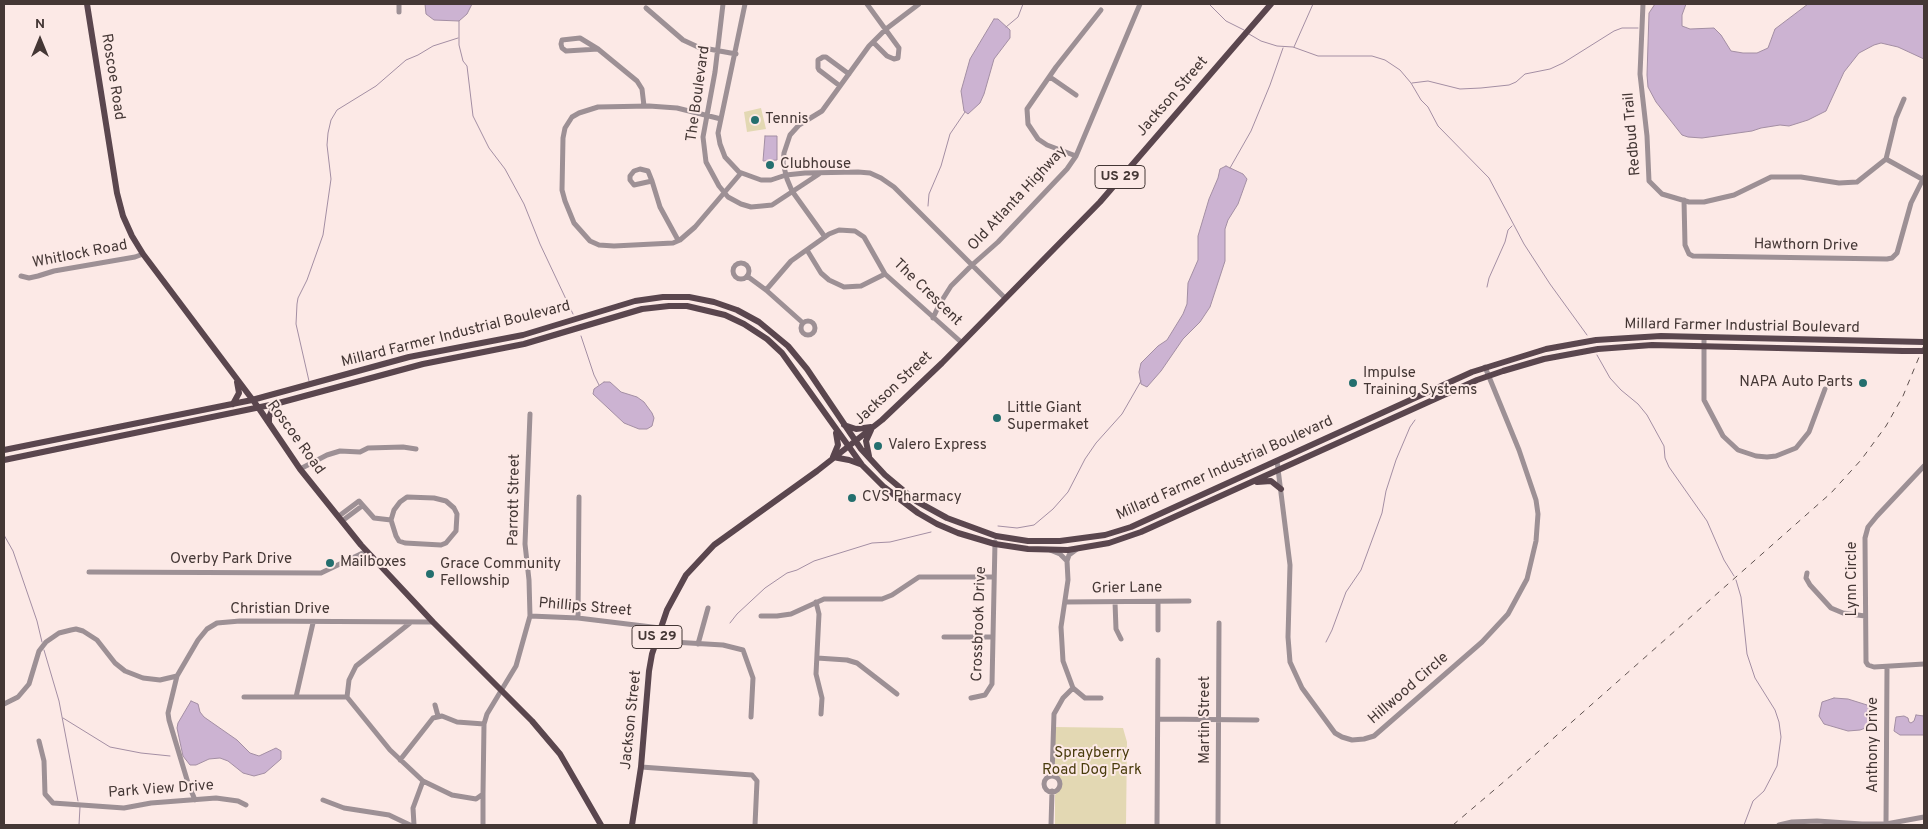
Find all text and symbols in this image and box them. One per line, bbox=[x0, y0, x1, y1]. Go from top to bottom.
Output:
north arrow bbox=[15, 15, 65, 65]
text: N bbox=[35, 16, 45, 33]
street label: Roscoe Road bbox=[96, 33, 128, 121]
street label: The Boulevard bbox=[683, 45, 715, 143]
street label: Jackson Street bbox=[1133, 53, 1213, 141]
street label: Redbud Trail bbox=[1620, 92, 1646, 176]
place label: Tennis bbox=[765, 111, 809, 129]
marker: Tennis bbox=[749, 114, 761, 126]
street label: Old Atlanta Highway bbox=[965, 143, 1071, 255]
place label: Clubhouse bbox=[780, 156, 851, 174]
marker: Clubhouse bbox=[764, 159, 776, 171]
road number: US 29 bbox=[1095, 166, 1145, 188]
street label: Hawthorn Drive bbox=[1754, 236, 1858, 256]
street label: Whitlock Road bbox=[31, 237, 129, 273]
street label: The Crescent bbox=[889, 256, 965, 330]
street label: Millard Farmer Industrial Boulevard bbox=[340, 298, 572, 372]
street label: Millard Farmer Industrial Boulevard bbox=[1624, 316, 1860, 338]
street label: Jackson Street bbox=[851, 348, 937, 430]
place label: Impulse Training Systems bbox=[1363, 365, 1477, 400]
place label: NAPA Auto Parts bbox=[1739, 374, 1853, 392]
marker: Impulse Training Systems bbox=[1347, 377, 1359, 389]
marker: NAPA Auto Parts bbox=[1857, 377, 1869, 389]
street label: Roscoe Road bbox=[262, 397, 328, 479]
place label: Little Giant Supermaket bbox=[1007, 400, 1089, 435]
marker: Little Giant Supermaket bbox=[991, 412, 1003, 424]
street label: Millard Farmer Industrial Boulevard bbox=[1114, 413, 1336, 525]
place label: Valero Express bbox=[888, 437, 987, 455]
marker: Valero Express bbox=[872, 440, 884, 452]
street label: Parrott Street bbox=[505, 454, 525, 546]
place label: CVS Pharmacy bbox=[862, 489, 962, 507]
marker: CVS Pharmacy bbox=[846, 492, 858, 504]
street label: Lynn Circle bbox=[1844, 542, 1862, 616]
street label: Overby Park Drive bbox=[170, 551, 292, 569]
place label: Mailboxes bbox=[340, 554, 406, 572]
place label: Grace Community Fellowship bbox=[440, 556, 561, 591]
marker: Mailboxes bbox=[324, 557, 336, 569]
street label: Crossbrook Drive bbox=[969, 566, 991, 682]
marker: Grace Community Fellowship bbox=[424, 568, 436, 580]
street label: Grier Lane bbox=[1092, 579, 1162, 599]
street label: Phillips Street bbox=[538, 595, 632, 621]
street label: Christian Drive bbox=[230, 601, 330, 619]
road number: US 29 bbox=[632, 626, 682, 649]
street label: Hillwood Circle bbox=[1365, 649, 1453, 729]
street label: Jackson Street bbox=[618, 669, 646, 771]
street label: Martin Street bbox=[1197, 676, 1215, 764]
street label: Anthony Drive bbox=[1865, 697, 1883, 793]
park label: Sprayberry Road Dog Park bbox=[1042, 745, 1142, 780]
street label: Park View Drive bbox=[108, 777, 214, 803]

